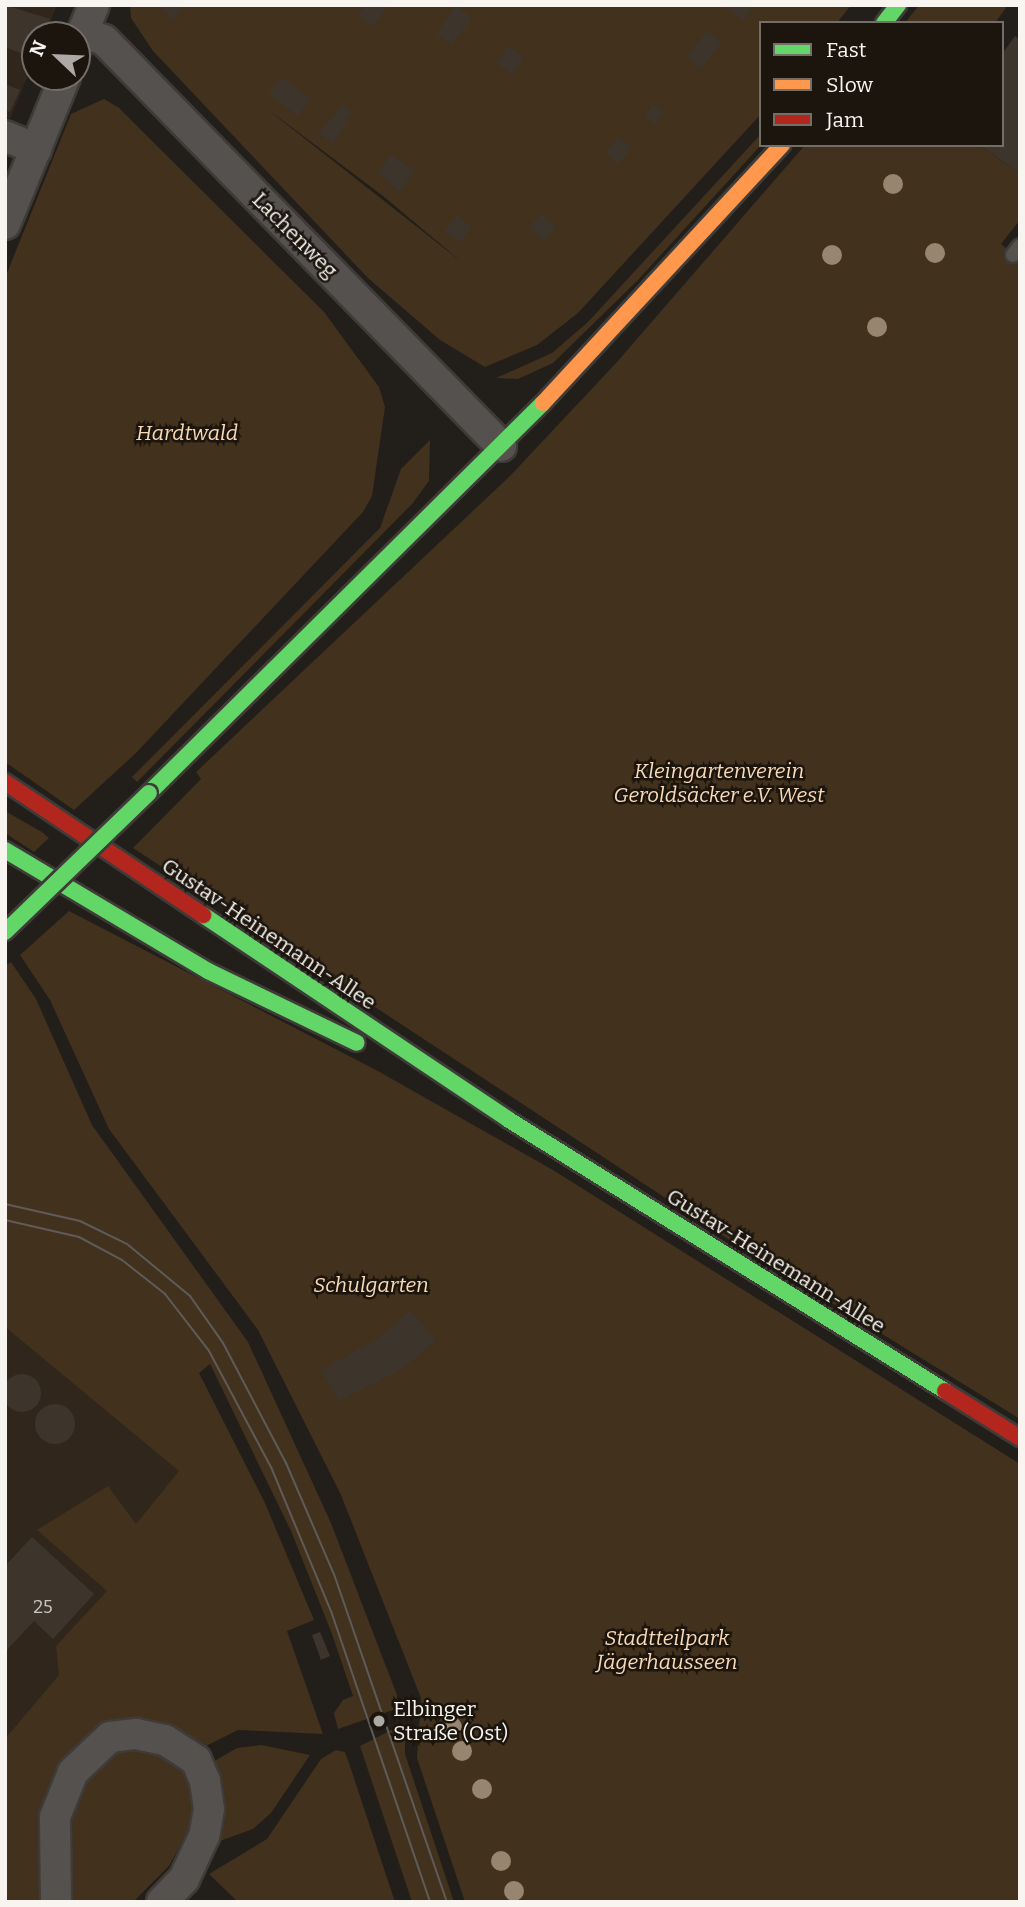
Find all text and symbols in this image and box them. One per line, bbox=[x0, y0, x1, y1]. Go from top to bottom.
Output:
north arrow bbox=[21, 21, 91, 91]
legend bbox=[759, 21, 1004, 147]
text: N bbox=[25, 37, 51, 60]
text: Fast bbox=[826, 37, 866, 63]
text: Slow bbox=[826, 72, 873, 98]
text: Jam bbox=[826, 107, 864, 133]
street label: Lachenweg bbox=[247, 187, 343, 283]
park label: Hardtwald bbox=[136, 420, 238, 446]
park label: Kleingartenverein Geroldsäcker e.V. West bbox=[613, 758, 825, 808]
street label: Gustav-Heinemann-Allee bbox=[157, 853, 381, 1015]
street label: Gustav-Heinemann-Allee bbox=[662, 1183, 890, 1339]
park label: Schulgarten bbox=[313, 1272, 429, 1298]
house number: 25 bbox=[33, 1596, 53, 1618]
park label: Stadtteilpark Jägerhausseen bbox=[596, 1625, 738, 1675]
place label: Elbinger Straße (Ost) bbox=[393, 1696, 508, 1746]
marker: Elbinger Straße (Ost) bbox=[371, 1713, 387, 1729]

